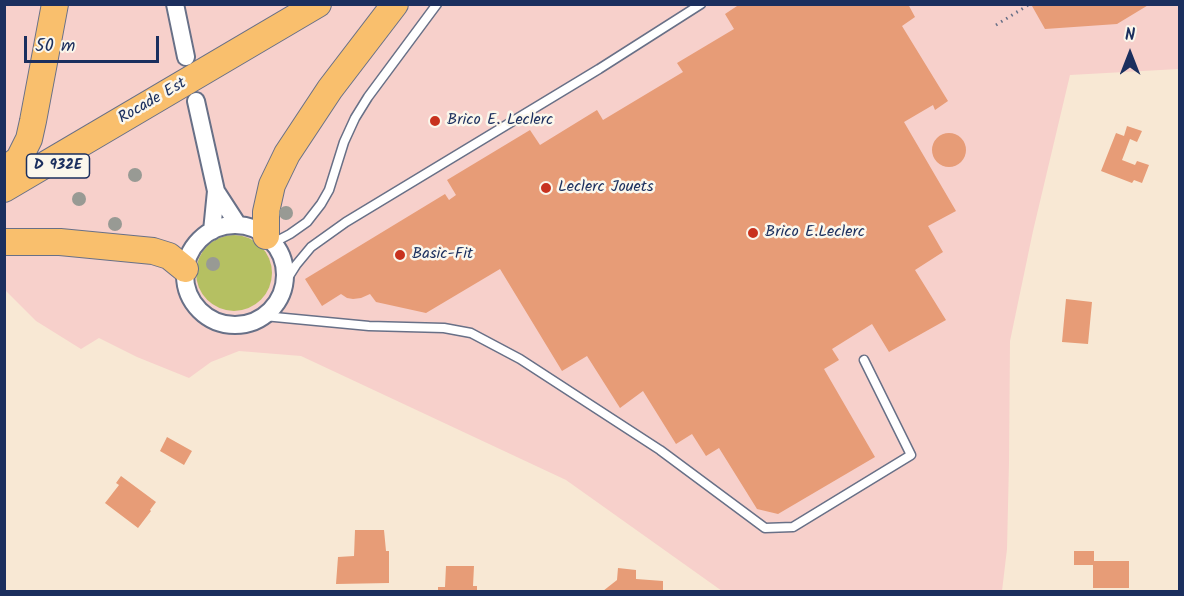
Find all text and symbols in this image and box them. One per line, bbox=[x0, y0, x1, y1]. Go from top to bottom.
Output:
text: N bbox=[1125, 23, 1135, 48]
scale bar bbox=[27, 24, 162, 62]
north arrow bbox=[1100, 24, 1160, 84]
text: 50 m bbox=[35, 32, 75, 61]
street label: Rocade Est bbox=[116, 75, 190, 129]
place label: Brico E. Leclerc bbox=[447, 111, 553, 131]
marker: Brico E. Leclerc bbox=[428, 114, 442, 128]
road number: D 932E bbox=[26, 154, 90, 178]
place label: Leclerc Jouets bbox=[558, 178, 654, 198]
marker: Leclerc Jouets bbox=[539, 181, 553, 195]
place label: Brico E.Leclerc bbox=[765, 223, 865, 243]
marker: Brico E.Leclerc bbox=[746, 226, 760, 240]
place label: Basic-Fit bbox=[412, 245, 473, 265]
marker: Basic-Fit bbox=[393, 248, 407, 262]

